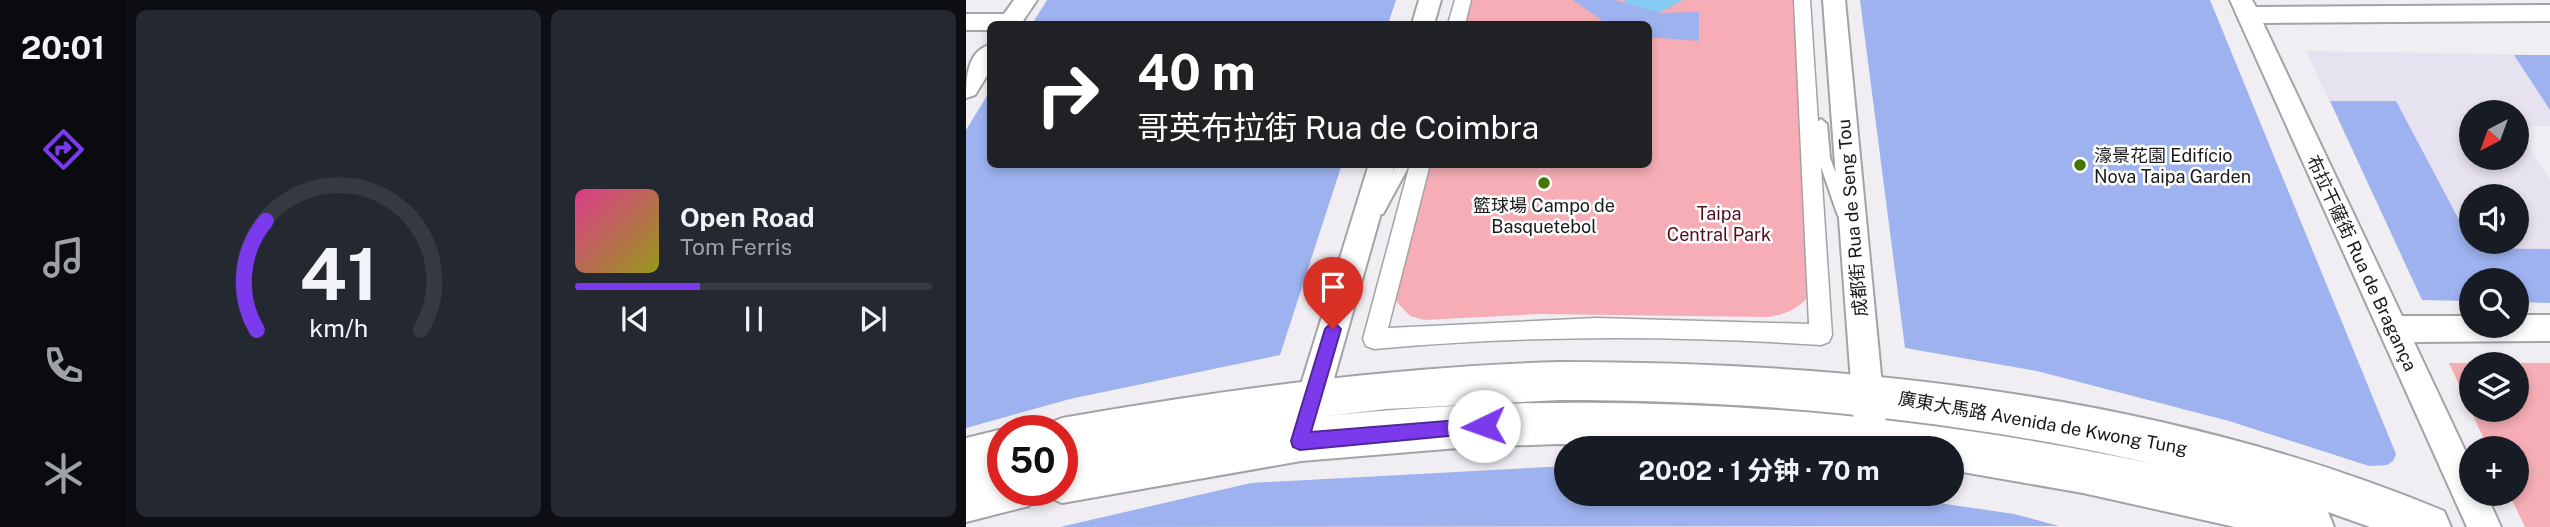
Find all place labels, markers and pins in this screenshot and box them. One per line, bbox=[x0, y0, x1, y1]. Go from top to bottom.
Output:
place label: 濠景花園 Edifício Nova Taipa Garden bbox=[2094, 145, 2251, 187]
marker: 濠景花園 Edifício Nova Taipa Garden bbox=[2072, 157, 2088, 173]
marker: 籃球場 Campo de Basquetebol bbox=[1536, 175, 1552, 191]
place label: 籃球場 Campo de Basquetebol bbox=[1473, 195, 1615, 237]
pin bbox=[1303, 257, 1363, 329]

